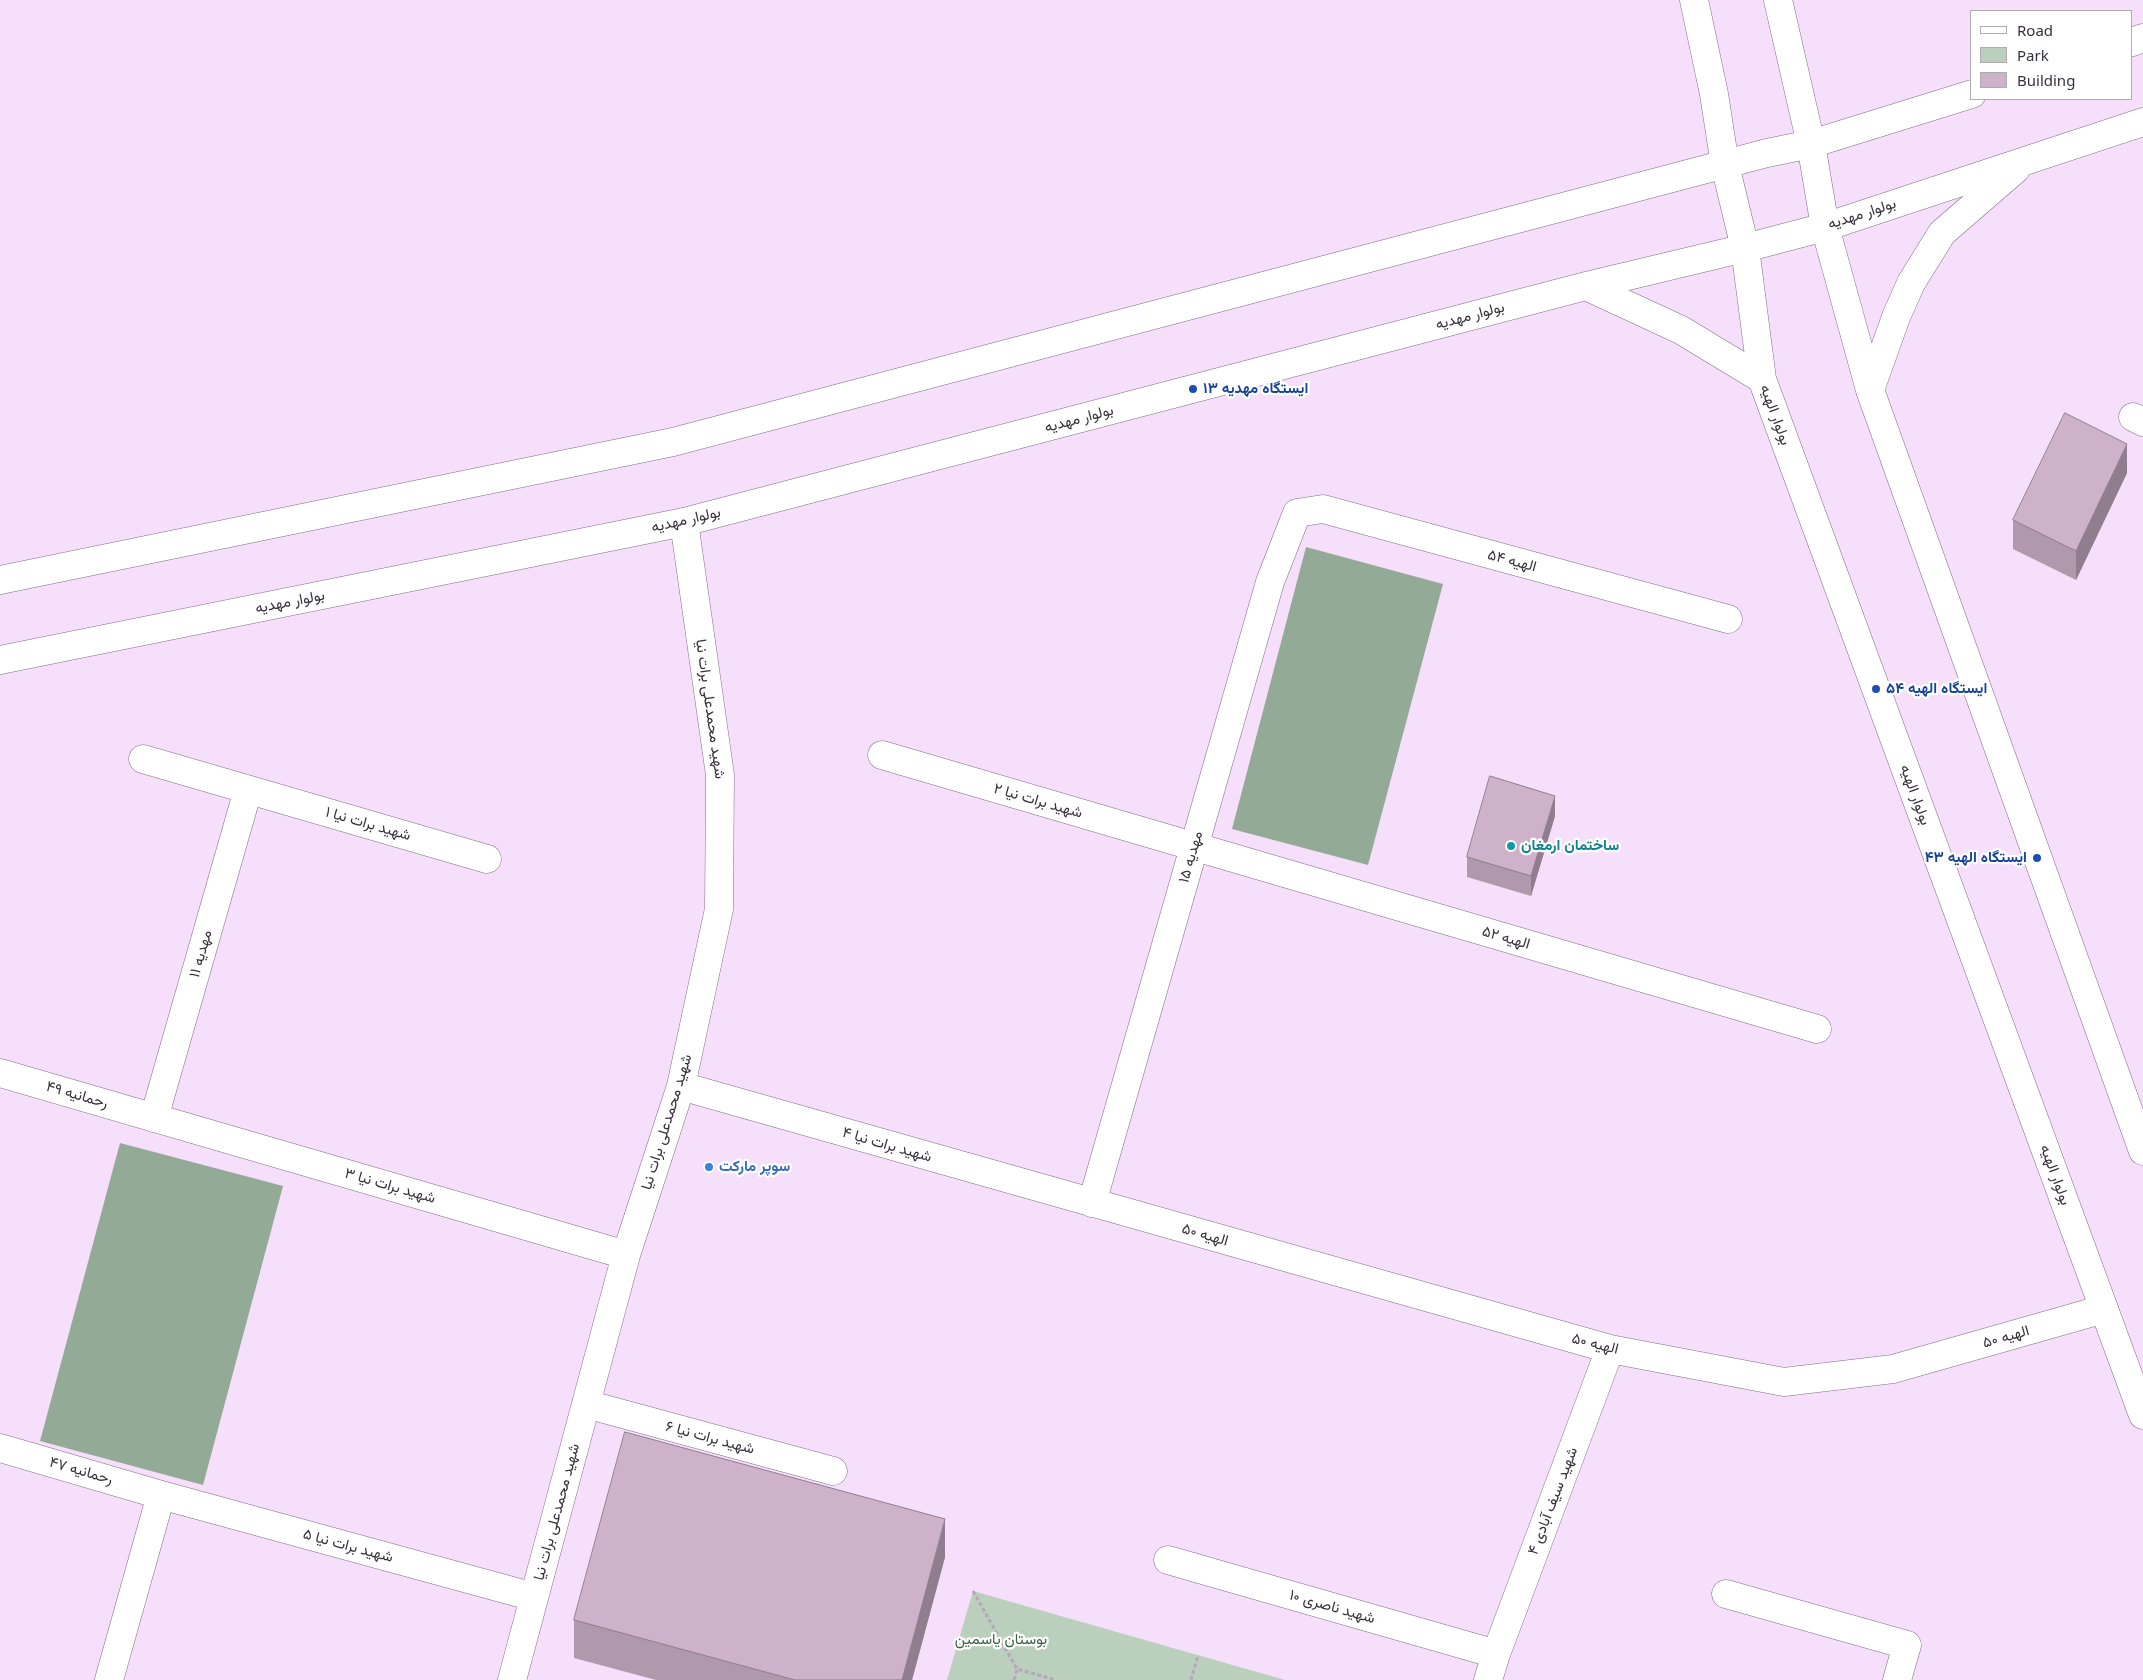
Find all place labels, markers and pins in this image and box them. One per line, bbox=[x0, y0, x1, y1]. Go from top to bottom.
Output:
place label: ایستگاه مهدیه ۱۳ bbox=[1203, 380, 1308, 398]
marker: ایستگاه مهدیه ۱۳ bbox=[1187, 383, 1199, 395]
place label: ایستگاه الهیه ۵۴ bbox=[1886, 680, 1987, 698]
marker: ایستگاه الهیه ۵۴ bbox=[1870, 683, 1882, 695]
place label: ساختمان ارمغان bbox=[1521, 837, 1619, 855]
marker: ساختمان ارمغان bbox=[1505, 840, 1517, 852]
place label: ایستگاه الهیه ۴۳ bbox=[1925, 849, 2027, 867]
marker: ایستگاه الهیه ۴۳ bbox=[2031, 852, 2043, 864]
place label: سوپر مارکت bbox=[719, 1158, 790, 1176]
marker: سوپر مارکت bbox=[703, 1161, 715, 1173]

